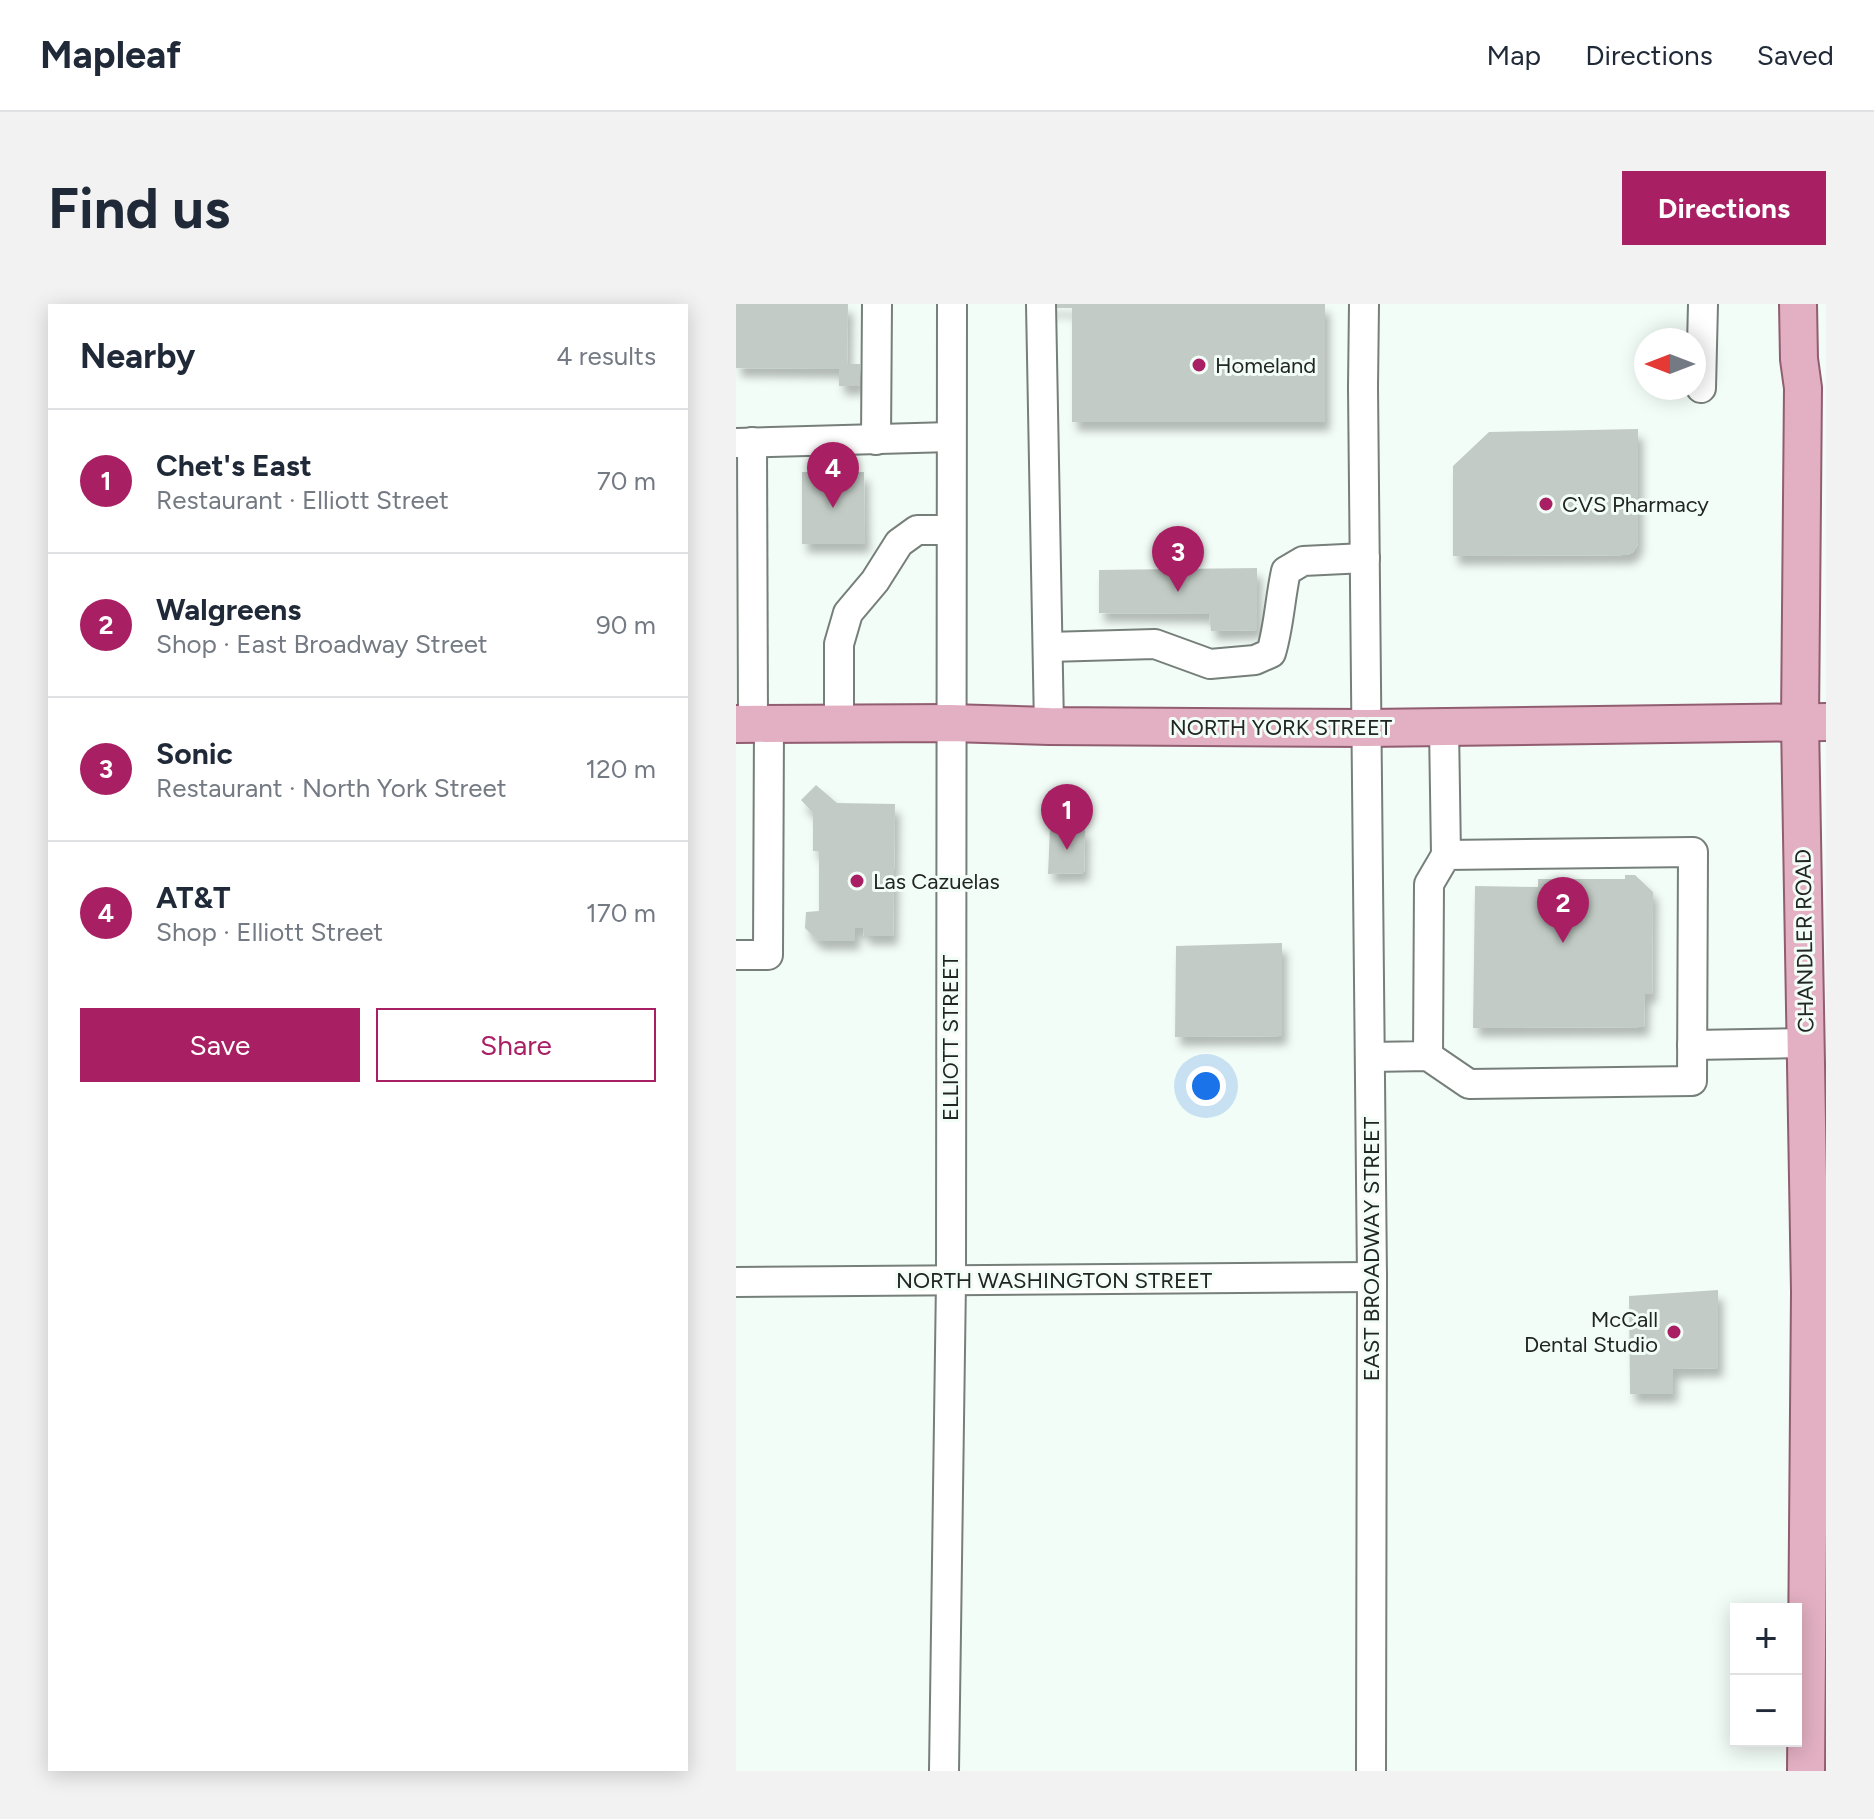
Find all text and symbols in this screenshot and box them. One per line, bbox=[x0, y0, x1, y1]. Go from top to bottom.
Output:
text: Mapleaf bbox=[40, 32, 181, 78]
text: Map bbox=[1487, 38, 1541, 72]
text: Directions bbox=[1585, 38, 1713, 72]
text: Saved bbox=[1757, 38, 1834, 72]
button: Directions bbox=[1622, 171, 1826, 245]
text: Find us bbox=[48, 175, 230, 242]
north arrow bbox=[1634, 328, 1706, 400]
text: Nearby bbox=[80, 336, 195, 377]
text: 4 results bbox=[556, 340, 656, 372]
place label: Homeland bbox=[1215, 352, 1316, 379]
marker: Homeland bbox=[1190, 356, 1208, 374]
pin: 4 bbox=[807, 442, 859, 508]
text: Chet's East bbox=[156, 447, 312, 484]
text: 1 bbox=[101, 465, 111, 497]
text: 70 m bbox=[597, 465, 656, 497]
text: Restaurant · Elliott Street bbox=[156, 484, 449, 516]
place label: CVS Pharmacy bbox=[1562, 491, 1709, 518]
marker: CVS Pharmacy bbox=[1537, 495, 1555, 513]
pin: 3 bbox=[1152, 526, 1204, 592]
text: Walgreens bbox=[156, 591, 301, 628]
text: 2 bbox=[98, 609, 114, 641]
text: 90 m bbox=[596, 609, 656, 641]
text: Shop · East Broadway Street bbox=[156, 628, 488, 660]
street label: NORTH YORK STREET bbox=[1170, 714, 1392, 741]
text: Sonic bbox=[156, 735, 233, 772]
text: 3 bbox=[99, 753, 113, 785]
text: 120 m bbox=[586, 753, 656, 785]
text: Restaurant · North York Street bbox=[156, 772, 507, 804]
pin: 1 bbox=[1041, 784, 1093, 850]
street label: CHANDLER ROAD bbox=[1789, 849, 1820, 1033]
place label: Las Cazuelas bbox=[873, 868, 1000, 895]
marker: Las Cazuelas bbox=[848, 872, 866, 890]
pin: 2 bbox=[1537, 877, 1589, 943]
text: AT&T bbox=[156, 879, 230, 916]
text: 4 bbox=[98, 897, 114, 929]
text: 170 m bbox=[586, 897, 656, 929]
text: Shop · Elliott Street bbox=[156, 916, 383, 948]
street label: ELLIOTT STREET bbox=[937, 955, 964, 1121]
button: Save bbox=[80, 1008, 360, 1082]
button: Share bbox=[376, 1008, 656, 1082]
your location bbox=[1186, 1066, 1226, 1106]
street label: EAST BROADWAY STREET bbox=[1358, 1117, 1385, 1381]
street label: NORTH WASHINGTON STREET bbox=[896, 1267, 1212, 1294]
place label: McCall Dental Studio bbox=[1524, 1306, 1658, 1358]
marker: McCall Dental Studio bbox=[1665, 1323, 1683, 1341]
map controls bbox=[1730, 1603, 1802, 1747]
button: + bbox=[1730, 1603, 1802, 1675]
button: − bbox=[1730, 1675, 1802, 1747]

